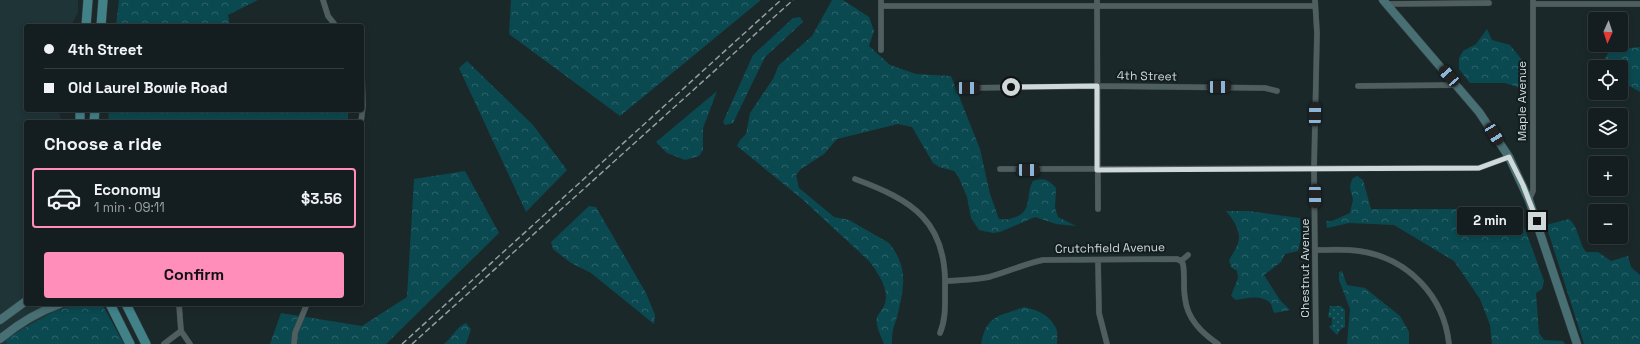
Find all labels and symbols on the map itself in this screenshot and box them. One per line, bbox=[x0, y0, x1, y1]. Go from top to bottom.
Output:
north arrow bbox=[1588, 12, 1628, 52]
street label: Maple Avenue bbox=[1514, 61, 1530, 141]
car bbox=[1437, 63, 1461, 89]
street label: 4th Street bbox=[1117, 67, 1177, 85]
route start bbox=[1002, 78, 1020, 96]
car bbox=[1207, 81, 1231, 93]
car bbox=[956, 82, 980, 94]
car bbox=[1309, 102, 1321, 126]
car bbox=[1483, 121, 1505, 147]
car bbox=[1016, 164, 1040, 176]
car bbox=[1309, 184, 1321, 208]
callout: 2 min bbox=[1457, 207, 1523, 235]
route end bbox=[1528, 212, 1546, 230]
street label: Chestnut Avenue bbox=[1297, 218, 1313, 318]
street label: Crutchfield Avenue bbox=[1055, 239, 1165, 257]

